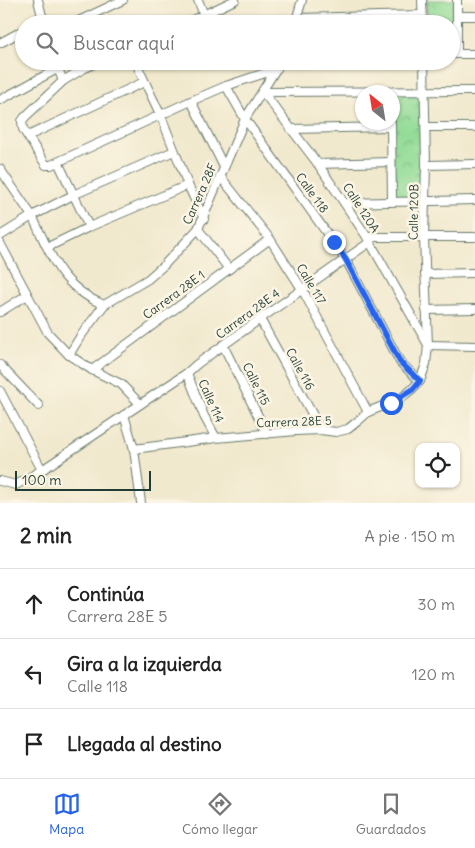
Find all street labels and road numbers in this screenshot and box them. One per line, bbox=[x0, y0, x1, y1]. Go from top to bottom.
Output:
street label: Carrera 28F bbox=[179, 161, 220, 227]
street label: Calle 118 bbox=[293, 170, 332, 216]
street label: Calle 120A bbox=[340, 180, 383, 236]
street label: Calle 120B bbox=[406, 184, 421, 240]
street label: Calle 117 bbox=[293, 261, 329, 307]
street label: Carrera 28E 1 bbox=[140, 267, 208, 322]
street label: Carrera 28E 4 bbox=[213, 285, 283, 342]
street label: Calle 116 bbox=[283, 345, 318, 392]
street label: Calle 115 bbox=[240, 360, 273, 408]
street label: Calle 114 bbox=[195, 377, 228, 425]
street label: Carrera 28E 5 bbox=[256, 413, 332, 430]

